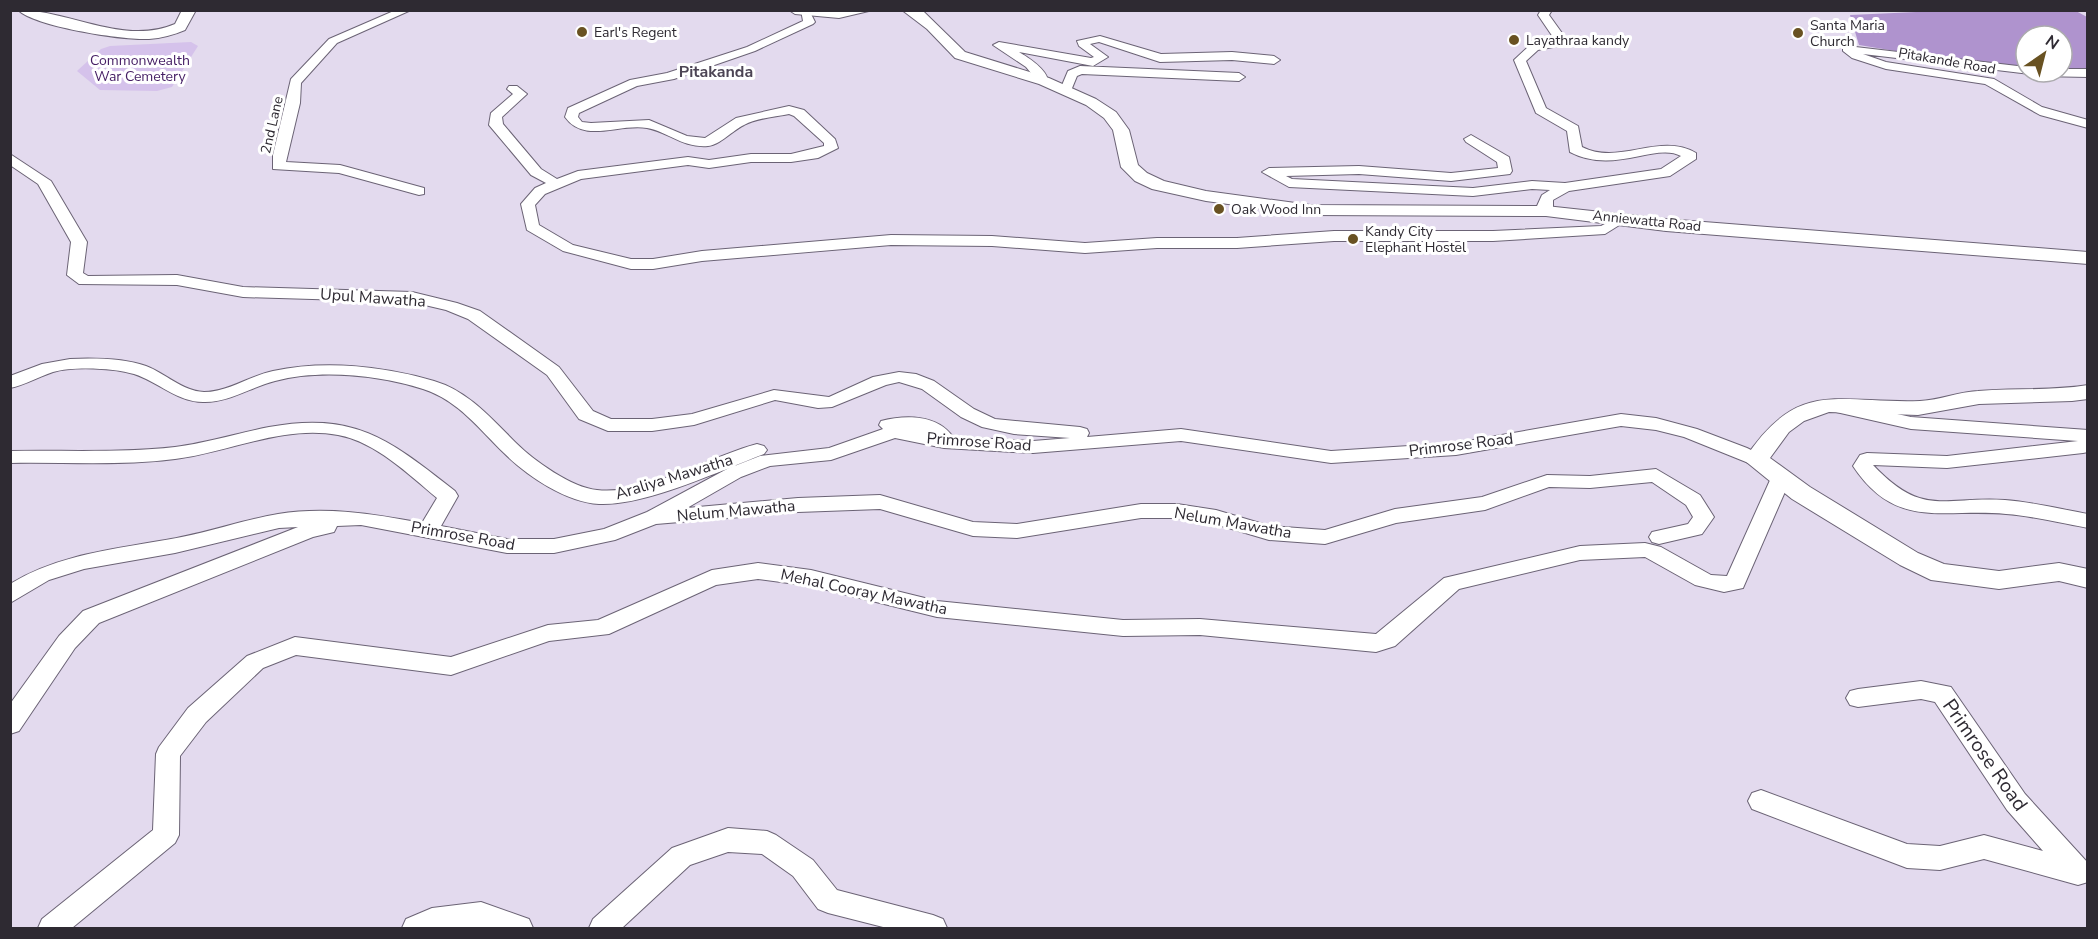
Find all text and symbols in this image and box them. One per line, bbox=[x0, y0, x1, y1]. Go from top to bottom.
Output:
place label: Santa Maria Church bbox=[1810, 16, 1885, 51]
place label: Earl's Regent bbox=[594, 23, 677, 42]
north arrow bbox=[2014, 24, 2074, 84]
marker: Earl's Regent bbox=[575, 25, 589, 39]
marker: Santa Maria Church bbox=[1791, 26, 1805, 40]
text: N bbox=[2041, 30, 2063, 55]
place label: Layathraa kandy bbox=[1526, 31, 1630, 50]
marker: Layathraa kandy bbox=[1507, 33, 1521, 47]
street label: Pitakande Road bbox=[1897, 43, 1997, 79]
park label: Commonwealth War Cemetery bbox=[90, 51, 190, 86]
district label: Pitakanda bbox=[679, 61, 753, 83]
street label: 2nd Lane bbox=[256, 94, 288, 156]
place label: Oak Wood Inn bbox=[1231, 200, 1321, 219]
marker: Oak Wood Inn bbox=[1212, 202, 1226, 216]
street label: Anniewatta Road bbox=[1592, 206, 1702, 236]
place label: Kandy City Elephant Hostel bbox=[1365, 222, 1467, 257]
marker: Kandy City Elephant Hostel bbox=[1346, 232, 1360, 246]
street label: Upul Mawatha bbox=[319, 283, 427, 313]
street label: Primrose Road bbox=[926, 427, 1032, 457]
street label: Primrose Road bbox=[1407, 428, 1515, 462]
street label: Araliya Mawatha bbox=[612, 449, 736, 505]
street label: Nelum Mawatha bbox=[676, 495, 796, 527]
street label: Nelum Mawatha bbox=[1173, 502, 1293, 544]
street label: Primrose Road bbox=[409, 516, 517, 556]
street label: Mehal Cooray Mawatha bbox=[779, 564, 949, 620]
street label: Primrose Road bbox=[1936, 693, 2034, 817]

